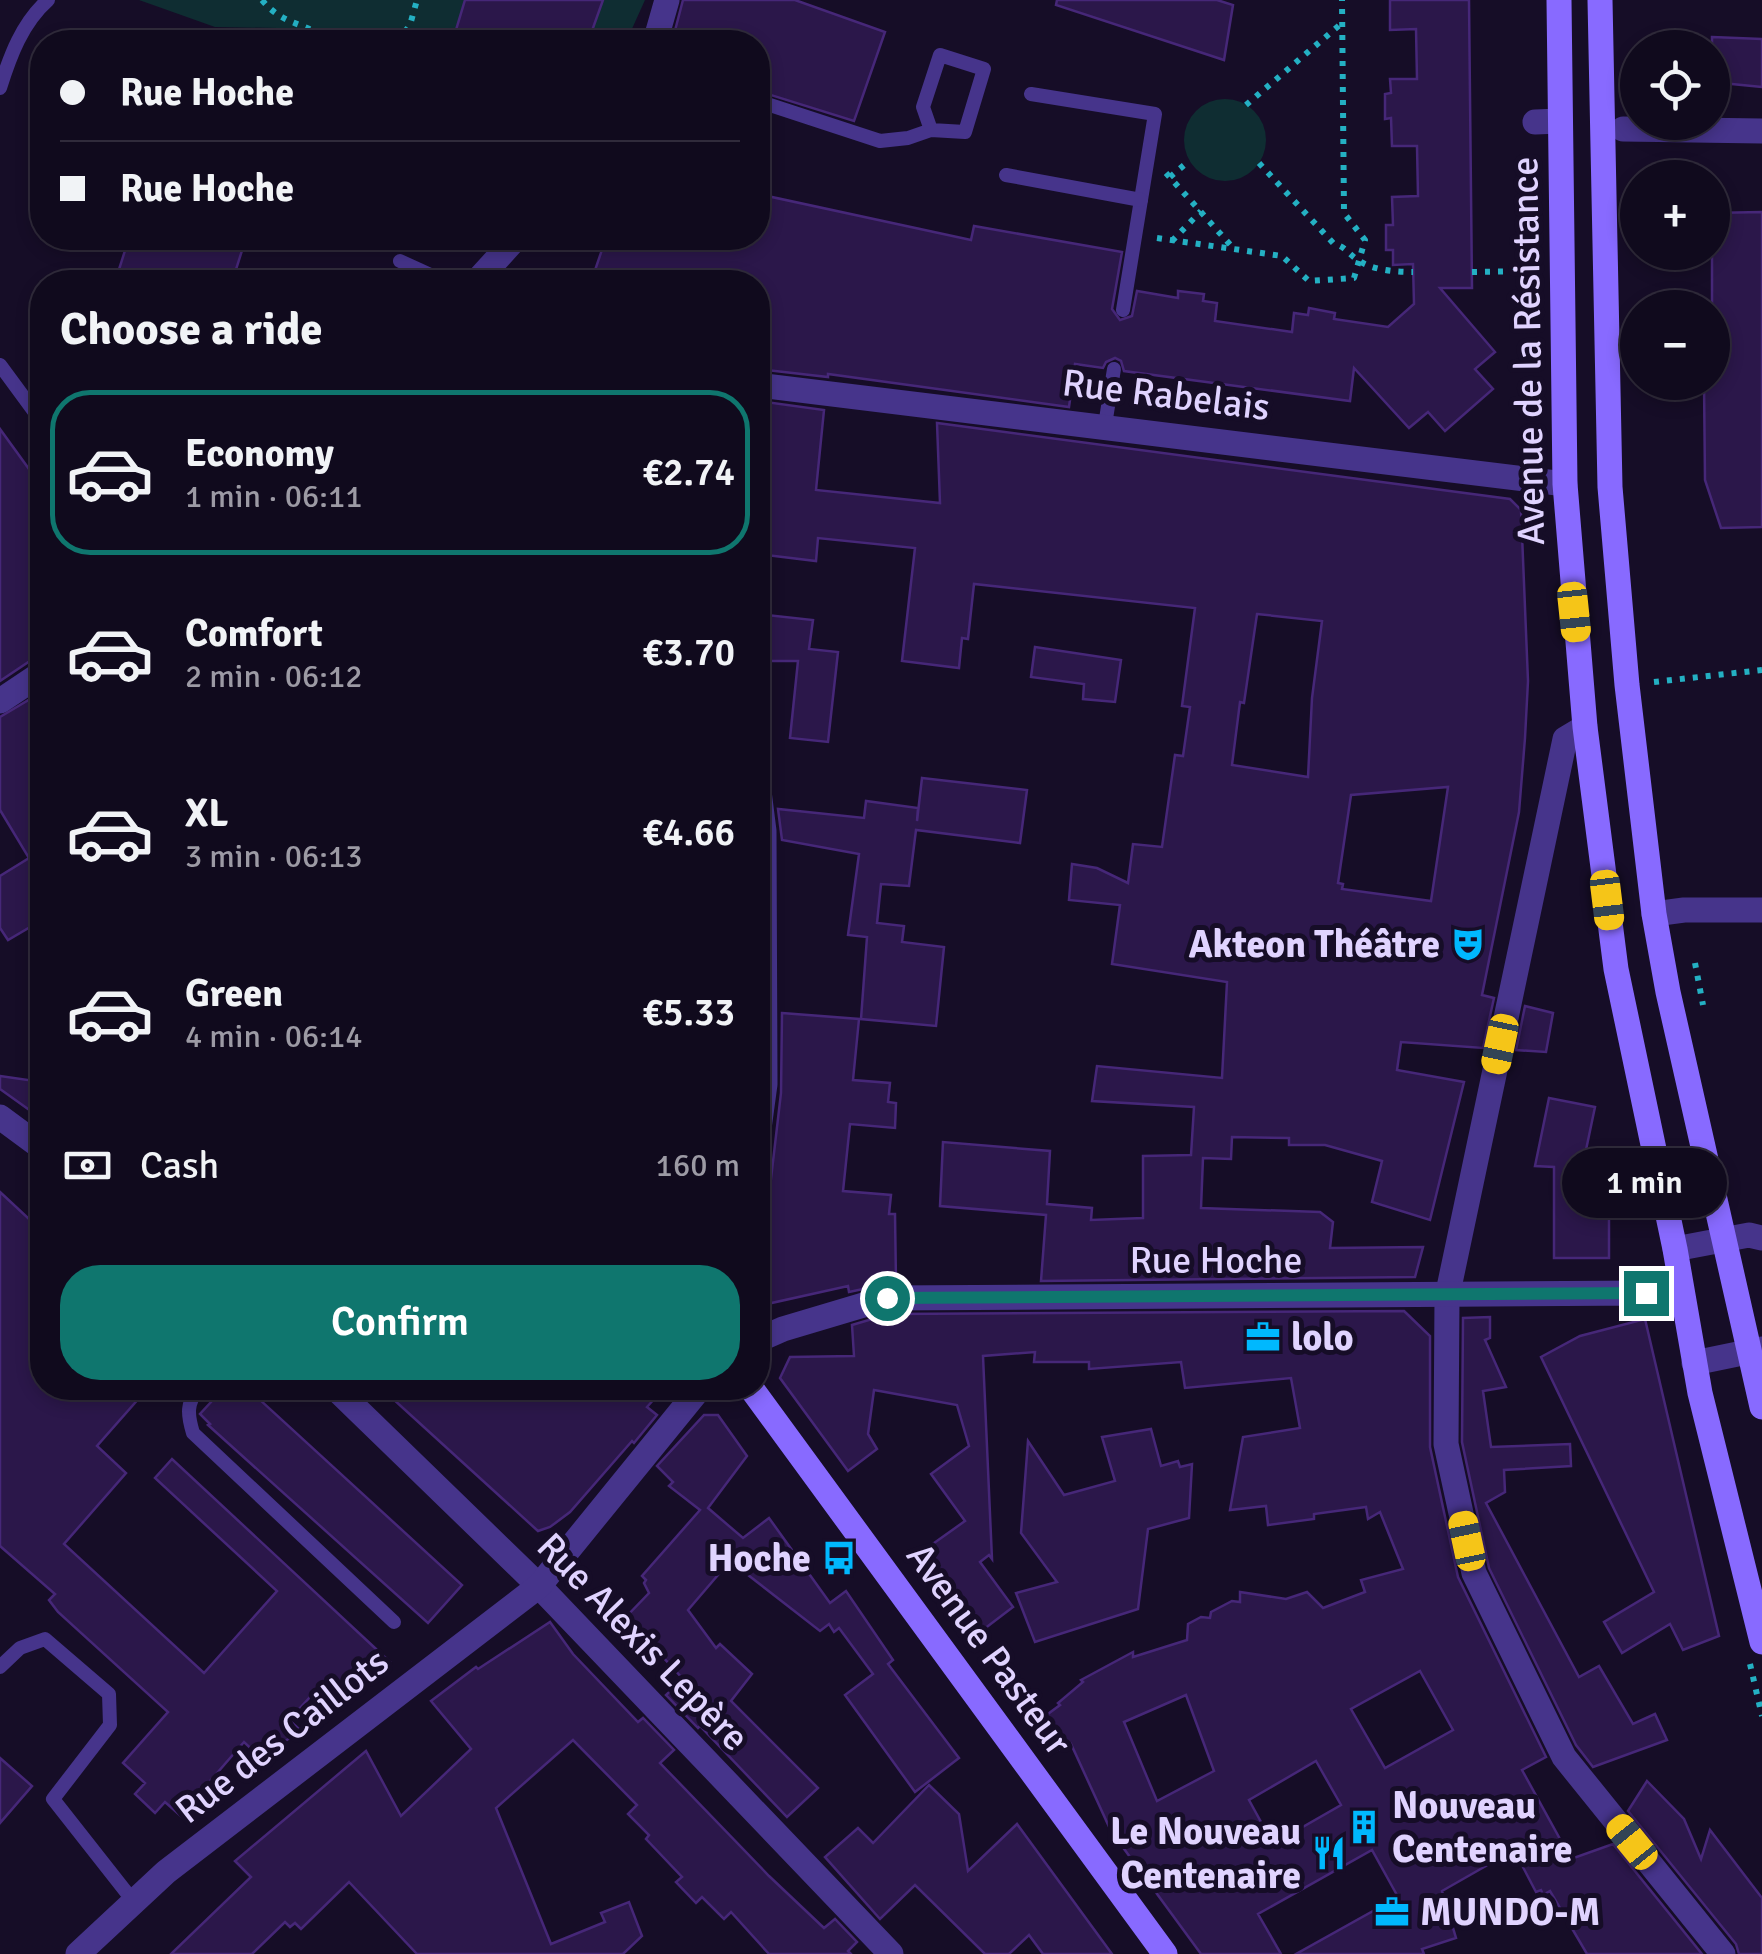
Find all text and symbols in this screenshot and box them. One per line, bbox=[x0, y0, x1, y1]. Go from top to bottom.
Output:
map controls bbox=[1620, 30, 1730, 400]
button: locate bbox=[1620, 30, 1730, 140]
text: Rue Hoche bbox=[120, 69, 294, 116]
street label: Avenue de la Résistance bbox=[1501, 156, 1555, 546]
button: + bbox=[1620, 160, 1730, 270]
text: Rue Hoche bbox=[120, 165, 294, 212]
button: − bbox=[1620, 290, 1730, 400]
text: Choose a ride bbox=[60, 302, 323, 357]
street label: Rue Rabelais bbox=[1060, 359, 1272, 431]
icon: car bbox=[65, 428, 155, 518]
text: Economy bbox=[185, 430, 334, 477]
text: €2.74 bbox=[642, 449, 735, 496]
text: 1 min · 06:11 bbox=[185, 477, 363, 516]
car bbox=[1556, 581, 1592, 643]
icon: car bbox=[65, 608, 155, 698]
text: Comfort bbox=[185, 610, 323, 657]
text: €3.70 bbox=[642, 629, 735, 676]
text: 2 min · 06:12 bbox=[185, 657, 363, 696]
icon: car bbox=[65, 788, 155, 878]
text: XL bbox=[185, 790, 228, 837]
text: €4.66 bbox=[642, 809, 735, 856]
text: 3 min · 06:13 bbox=[185, 837, 363, 876]
car bbox=[1588, 868, 1626, 932]
place label: Akteon Théâtre bbox=[1188, 921, 1440, 968]
theatre icon: Akteon Théâtre bbox=[1449, 925, 1487, 963]
icon: car bbox=[65, 968, 155, 1058]
text: Green bbox=[185, 970, 283, 1017]
text: €5.33 bbox=[642, 989, 735, 1036]
car bbox=[1479, 1012, 1521, 1076]
text: 4 min · 06:14 bbox=[185, 1017, 363, 1056]
icon: cash bbox=[60, 1138, 115, 1193]
text: Cash bbox=[140, 1142, 219, 1189]
text: 160 m bbox=[656, 1146, 740, 1185]
callout: 1 min bbox=[1564, 1148, 1728, 1218]
text: 1 min bbox=[1606, 1163, 1683, 1202]
street label: Rue Hoche bbox=[1129, 1237, 1303, 1284]
button: Confirm bbox=[60, 1265, 740, 1380]
route end bbox=[1624, 1271, 1669, 1316]
route start bbox=[865, 1276, 910, 1321]
place label: lolo bbox=[1291, 1314, 1354, 1361]
office icon: lolo bbox=[1244, 1318, 1282, 1356]
car bbox=[1446, 1509, 1488, 1573]
street label: Rue Alexis Lepère bbox=[527, 1523, 759, 1761]
street label: Avenue Pasteur bbox=[896, 1534, 1082, 1764]
place label: Hoche bbox=[708, 1535, 811, 1582]
bus stop icon: Hoche bbox=[820, 1539, 858, 1577]
street label: Rue des Caillots bbox=[166, 1638, 398, 1834]
place label: Nouveau Centenaire bbox=[1392, 1782, 1573, 1873]
place label: Le Nouveau Centenaire bbox=[1110, 1808, 1301, 1899]
building icon: Nouveau Centenaire bbox=[1345, 1808, 1383, 1846]
car bbox=[1601, 1809, 1663, 1875]
restaurant icon: Le Nouveau Centenaire bbox=[1310, 1834, 1348, 1872]
place label: MUNDO-M bbox=[1420, 1889, 1600, 1936]
office icon: MUNDO-M bbox=[1373, 1893, 1411, 1931]

